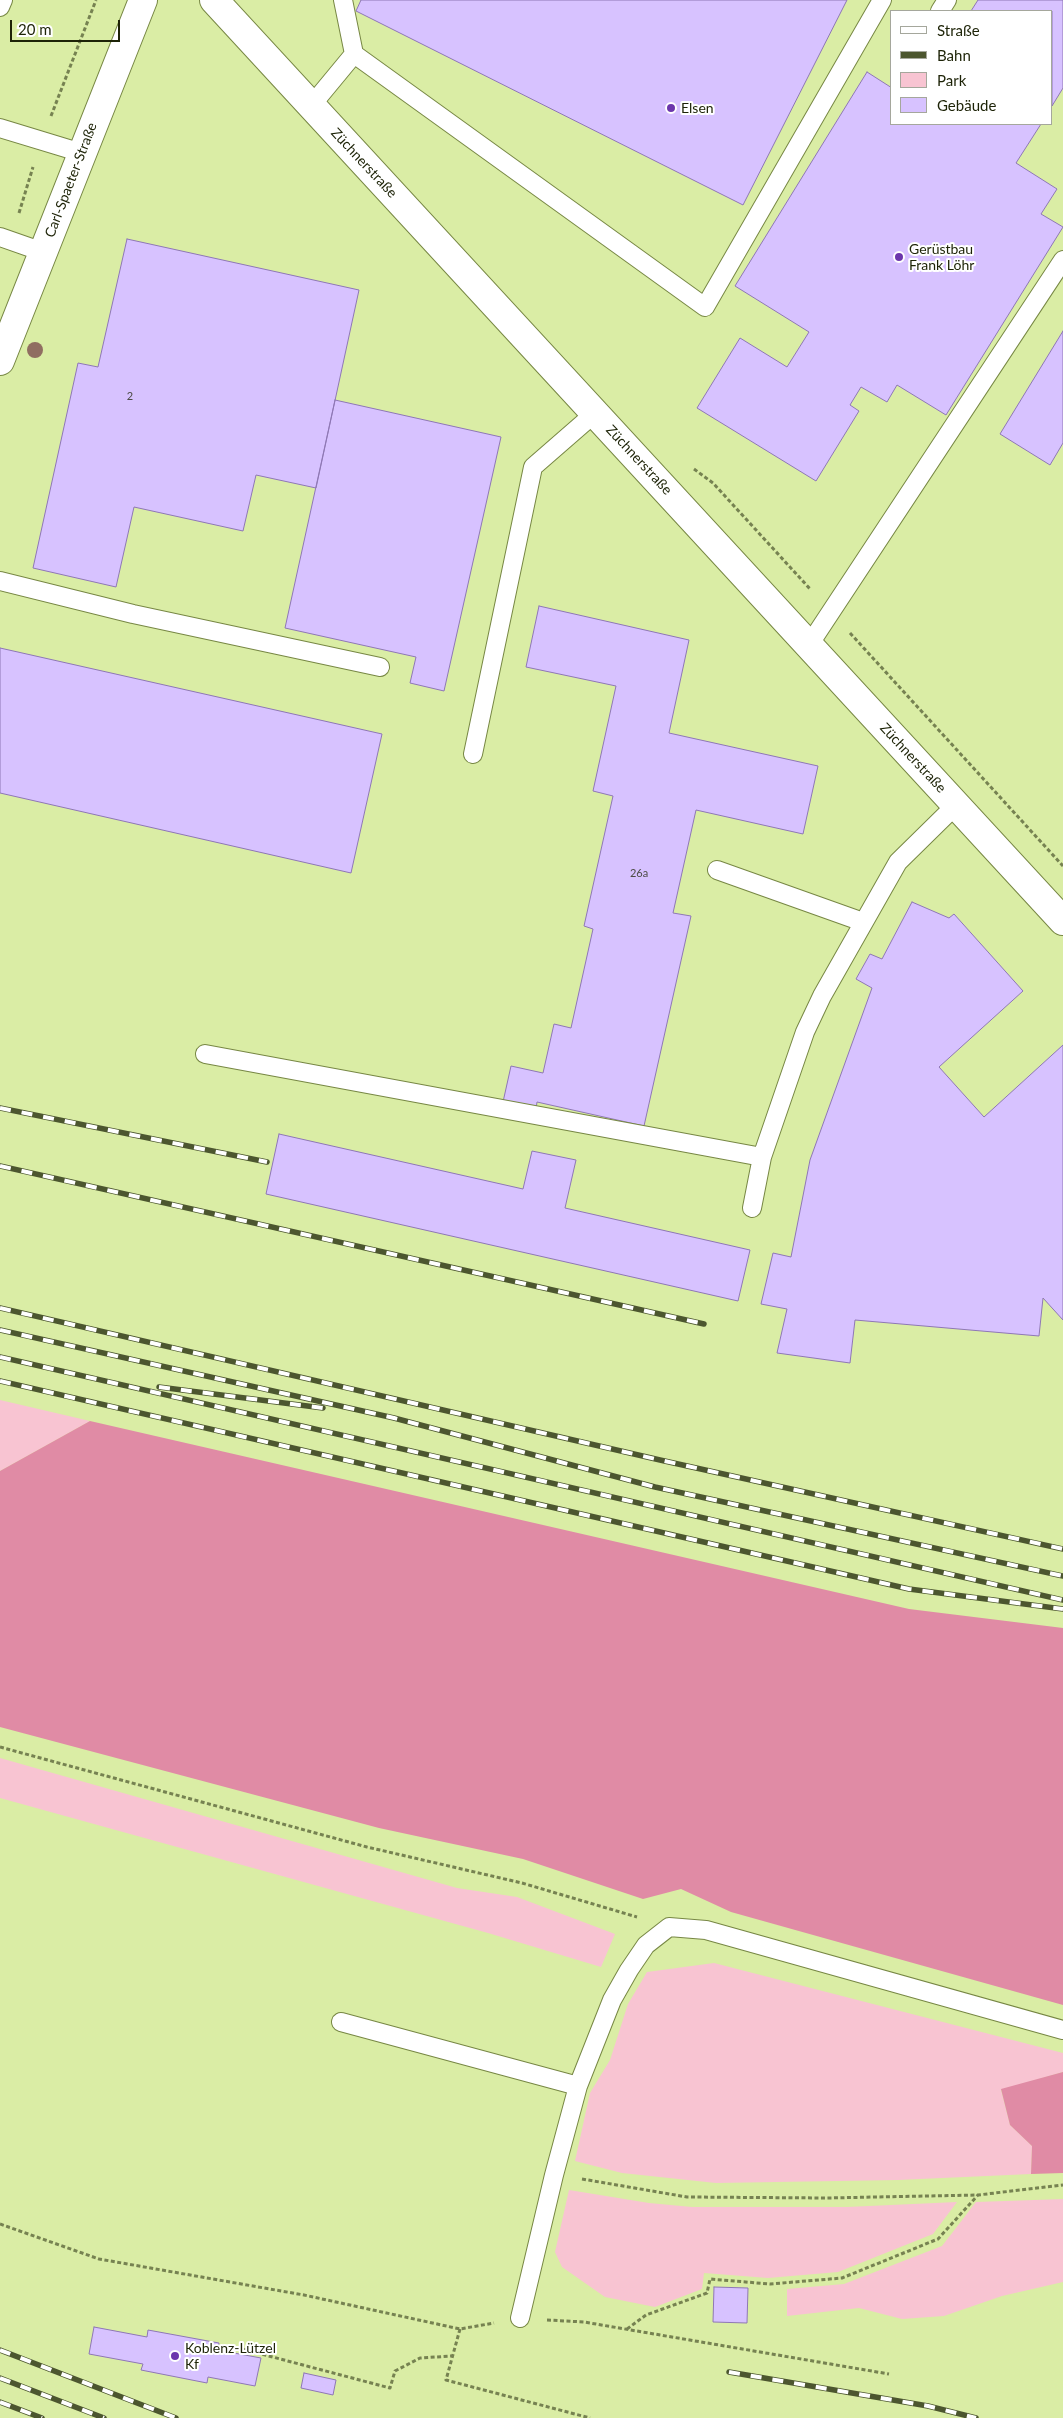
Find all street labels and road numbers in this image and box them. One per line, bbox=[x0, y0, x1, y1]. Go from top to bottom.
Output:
street label: Carl-Spaeter-Straße bbox=[41, 120, 101, 240]
street label: Züchnerstraße bbox=[327, 125, 401, 201]
street label: Züchnerstraße bbox=[602, 422, 676, 498]
street label: Züchnerstraße bbox=[876, 720, 950, 796]

